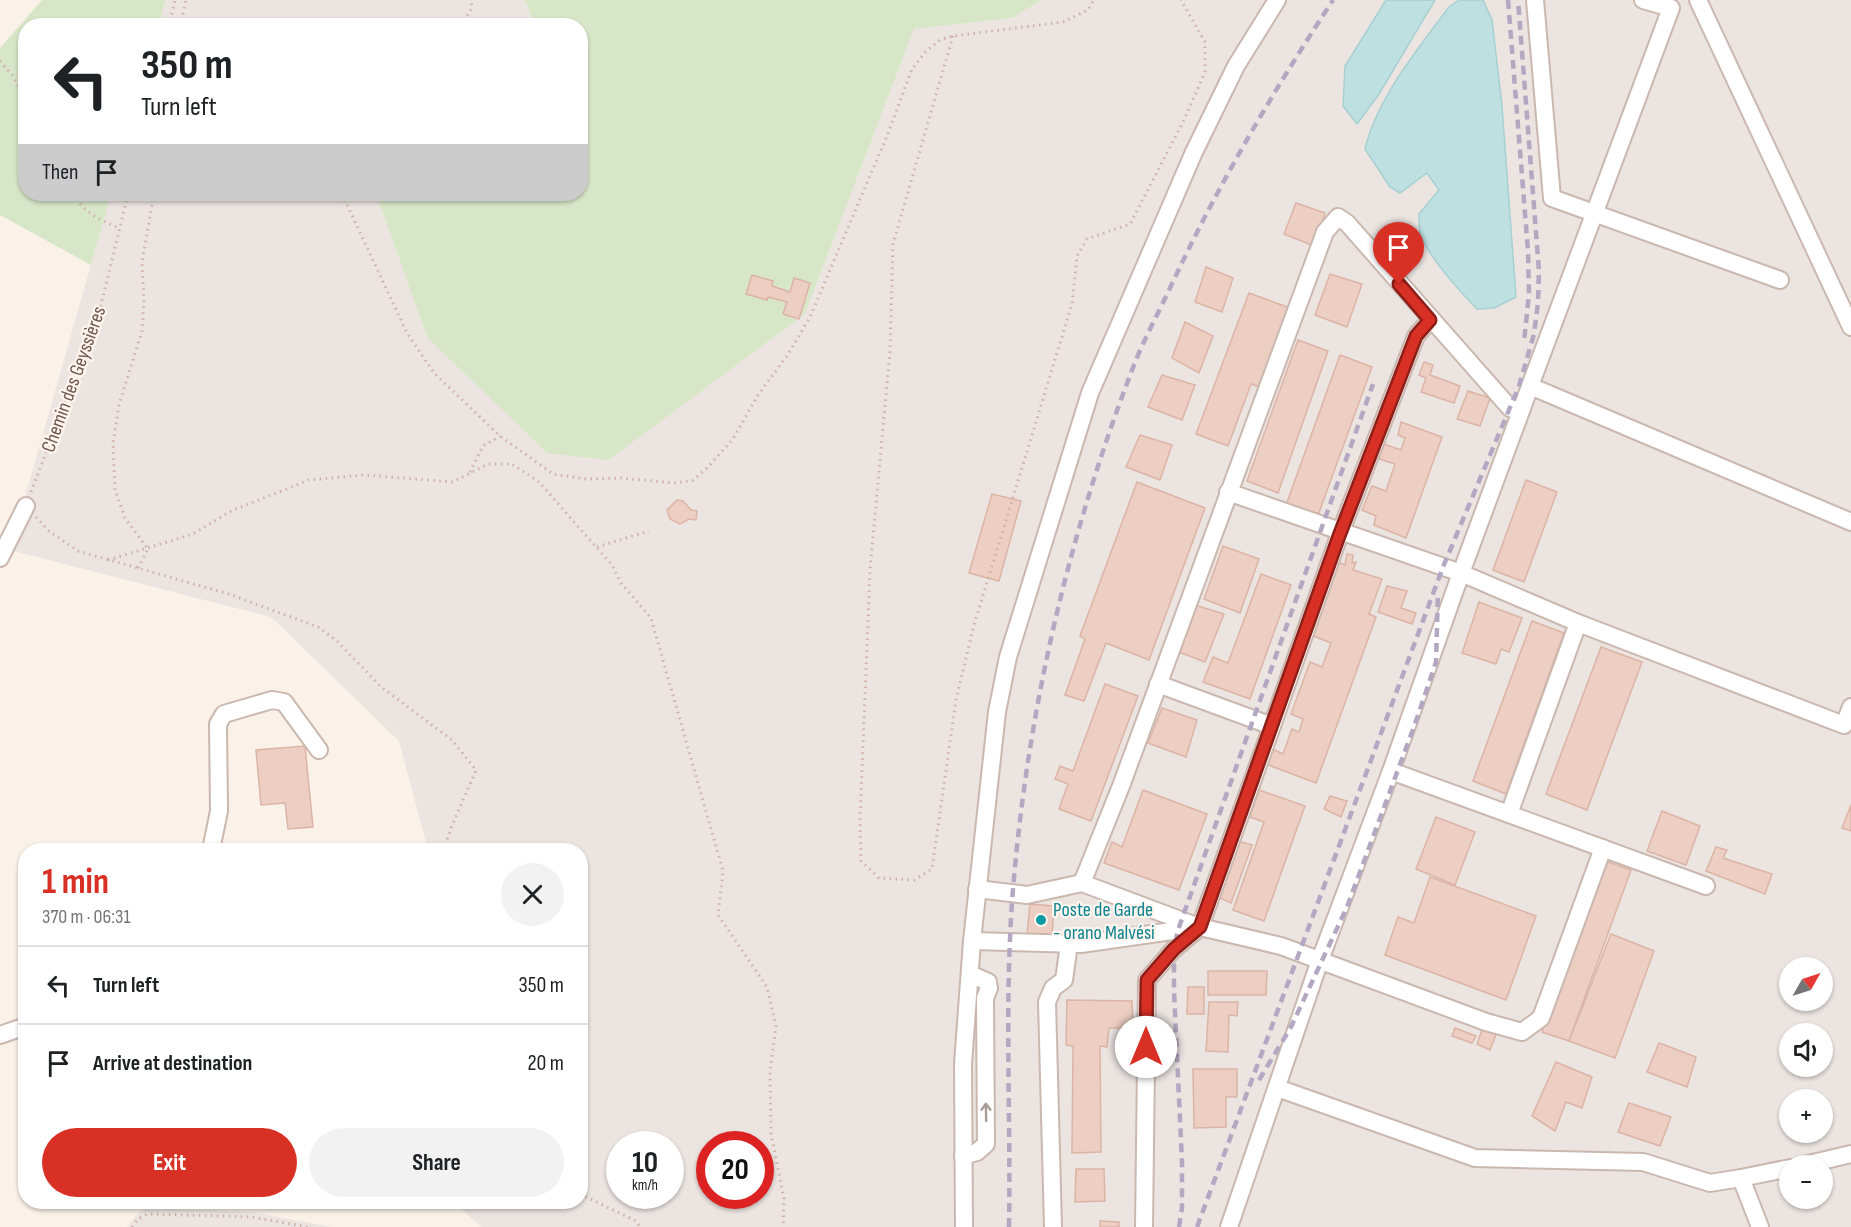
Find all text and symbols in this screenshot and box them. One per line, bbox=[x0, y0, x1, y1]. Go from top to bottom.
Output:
text: 350 m bbox=[141, 40, 233, 91]
icon: left bbox=[42, 42, 120, 120]
text: Turn left bbox=[141, 91, 217, 123]
icon: arrive bbox=[90, 156, 123, 189]
text: Then bbox=[42, 159, 78, 186]
pin bbox=[1373, 222, 1424, 284]
icon: arrive bbox=[1382, 231, 1415, 264]
street label: Chemin des Geyssières bbox=[36, 303, 111, 456]
text: 1 min bbox=[42, 861, 109, 904]
button: close bbox=[501, 863, 564, 926]
place label: Poste de Garde - orano Malvési bbox=[1053, 898, 1155, 945]
text: 370 m · 06:31 bbox=[42, 905, 130, 929]
marker: Poste de Garde - orano Malvési bbox=[1034, 913, 1048, 927]
north arrow bbox=[1779, 957, 1833, 1011]
map controls bbox=[1779, 957, 1833, 1209]
icon: left bbox=[42, 969, 75, 1002]
text: Turn left bbox=[93, 972, 159, 999]
text: 350 m bbox=[519, 972, 564, 999]
position arrow bbox=[1114, 1015, 1178, 1079]
button: sound bbox=[1779, 1023, 1833, 1077]
icon: arrive bbox=[42, 1047, 75, 1080]
text: Arrive at destination bbox=[93, 1050, 252, 1077]
text: 20 m bbox=[528, 1050, 564, 1077]
button: + bbox=[1779, 1089, 1833, 1143]
one-way arrow bbox=[980, 1103, 992, 1123]
button: Exit bbox=[42, 1128, 297, 1197]
button: Share bbox=[309, 1128, 564, 1197]
speed limit sign: 20 bbox=[696, 1131, 774, 1209]
text: 10 bbox=[632, 1145, 658, 1181]
button: − bbox=[1779, 1155, 1833, 1209]
text: km/h bbox=[632, 1176, 658, 1195]

